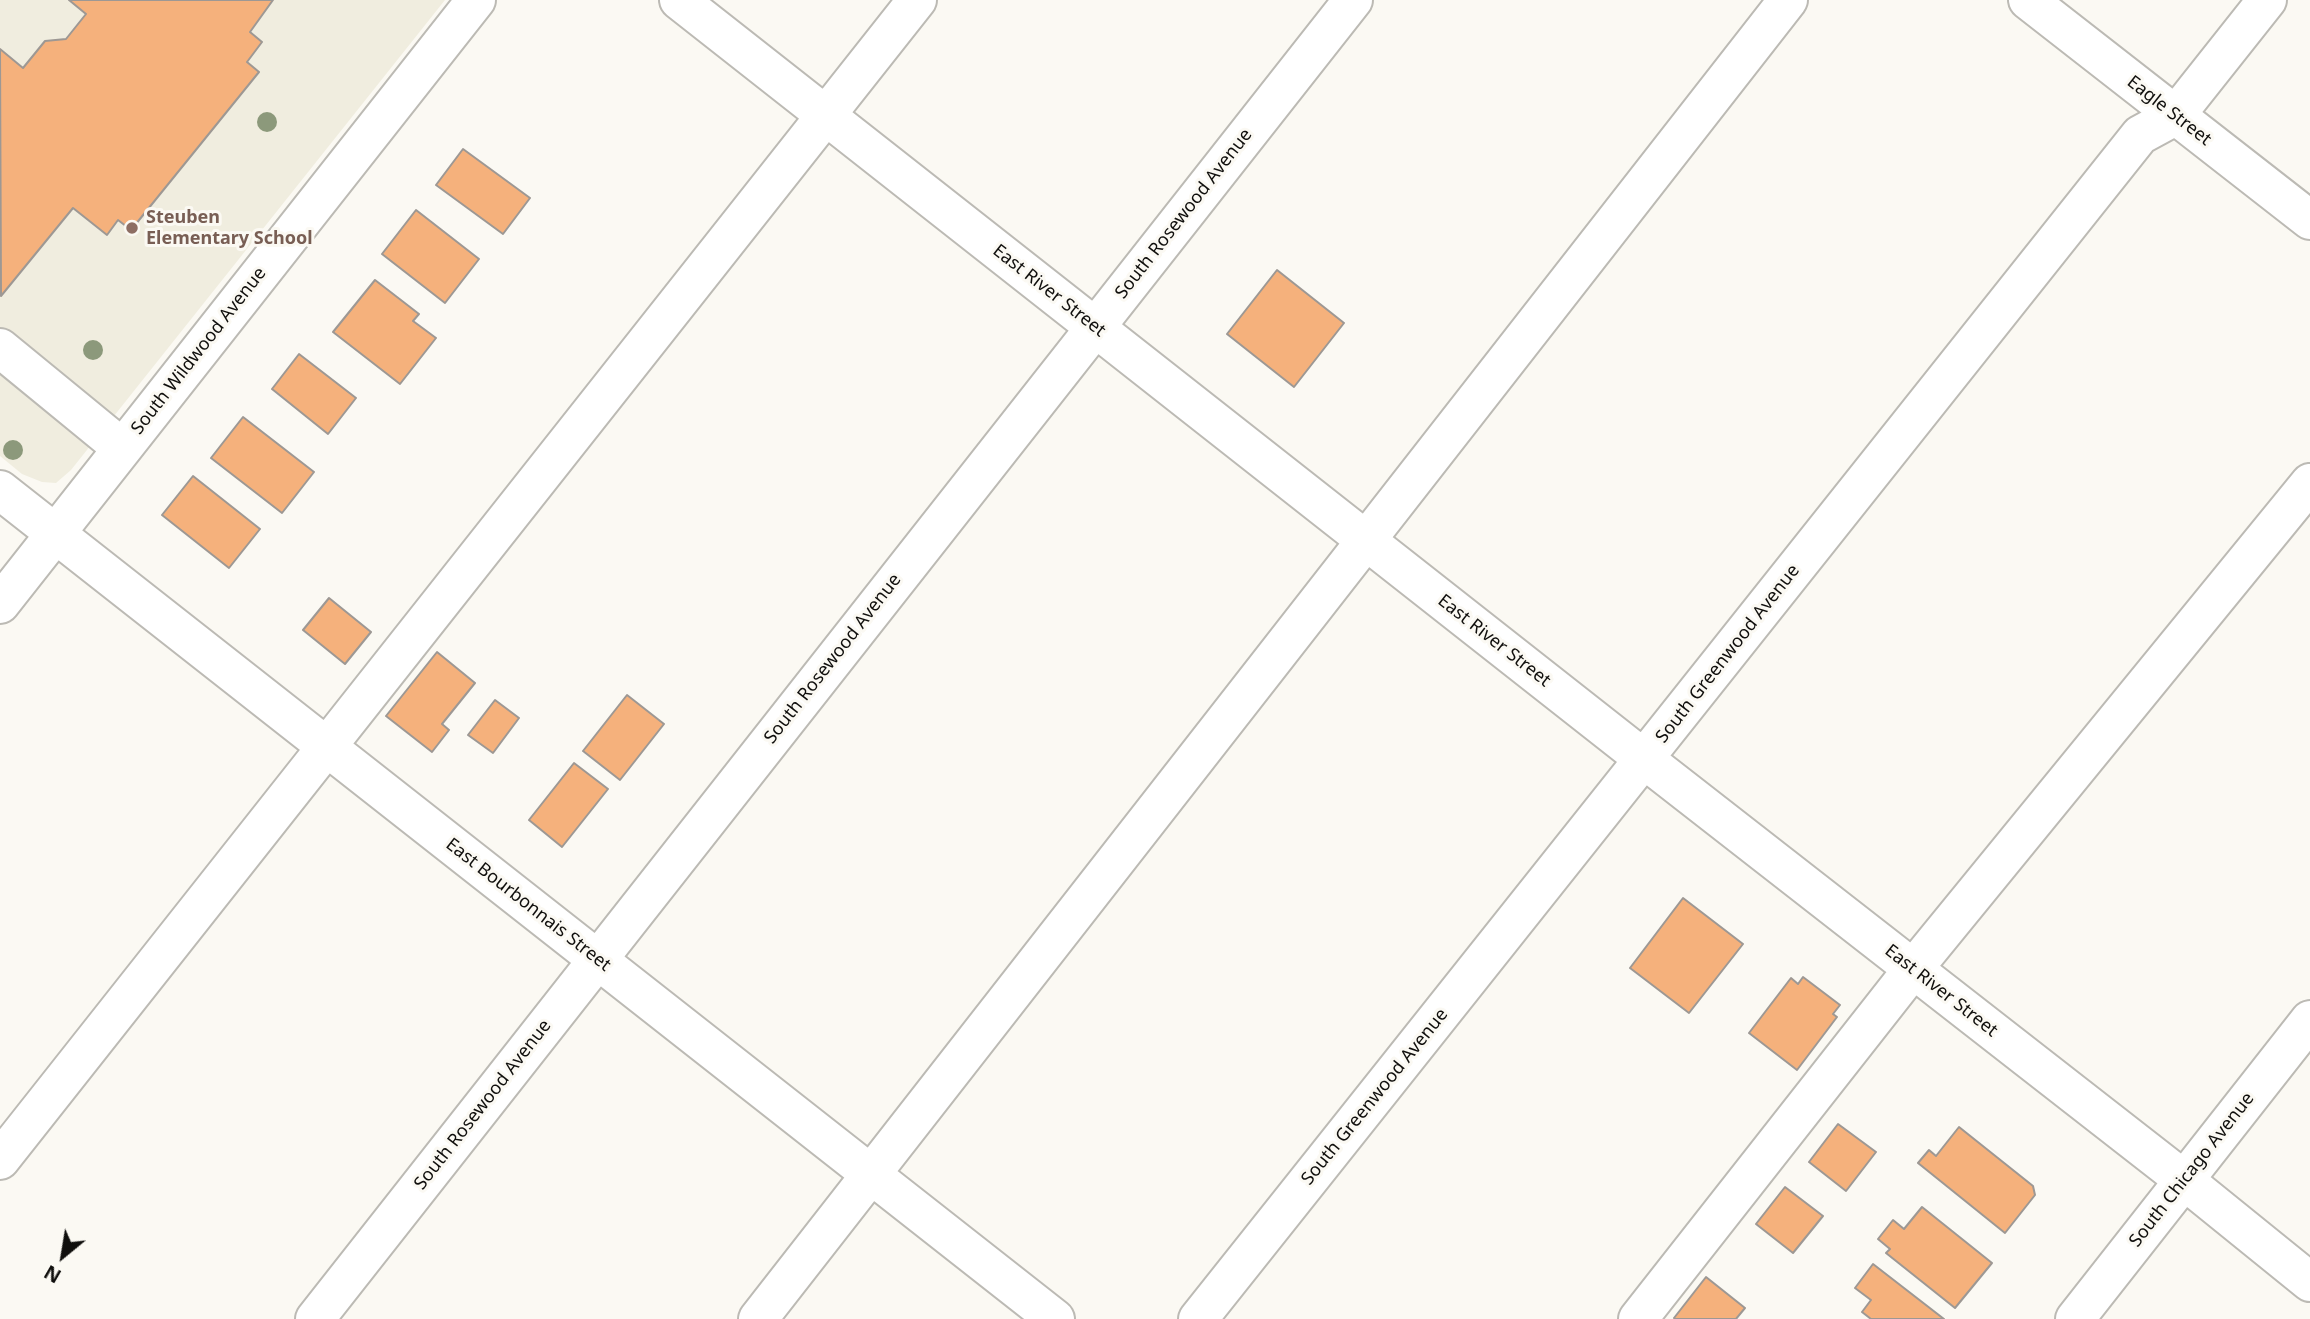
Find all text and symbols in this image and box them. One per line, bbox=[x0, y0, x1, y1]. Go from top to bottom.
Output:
street label: Eagle Street bbox=[2123, 71, 2215, 151]
street label: South Rosewood Avenue bbox=[1111, 125, 1257, 303]
place label: Steuben Elementary School bbox=[146, 207, 313, 249]
marker: Steuben Elementary School bbox=[124, 220, 140, 236]
street label: East River Street bbox=[988, 240, 1110, 342]
street label: South Wildwood Avenue bbox=[127, 263, 271, 439]
street label: South Greenwood Avenue bbox=[1652, 560, 1804, 748]
street label: South Rosewood Avenue bbox=[760, 570, 906, 748]
street label: East River Street bbox=[1433, 590, 1555, 692]
street label: East Bourbonnais Street bbox=[441, 834, 615, 976]
street label: East River Street bbox=[1880, 940, 2002, 1042]
street label: South Greenwood Avenue bbox=[1297, 1004, 1453, 1190]
street label: South Rosewood Avenue bbox=[410, 1016, 556, 1194]
street label: South Chicago Avenue bbox=[2125, 1089, 2259, 1251]
north arrow bbox=[28, 1221, 98, 1291]
text: N bbox=[39, 1259, 66, 1289]

